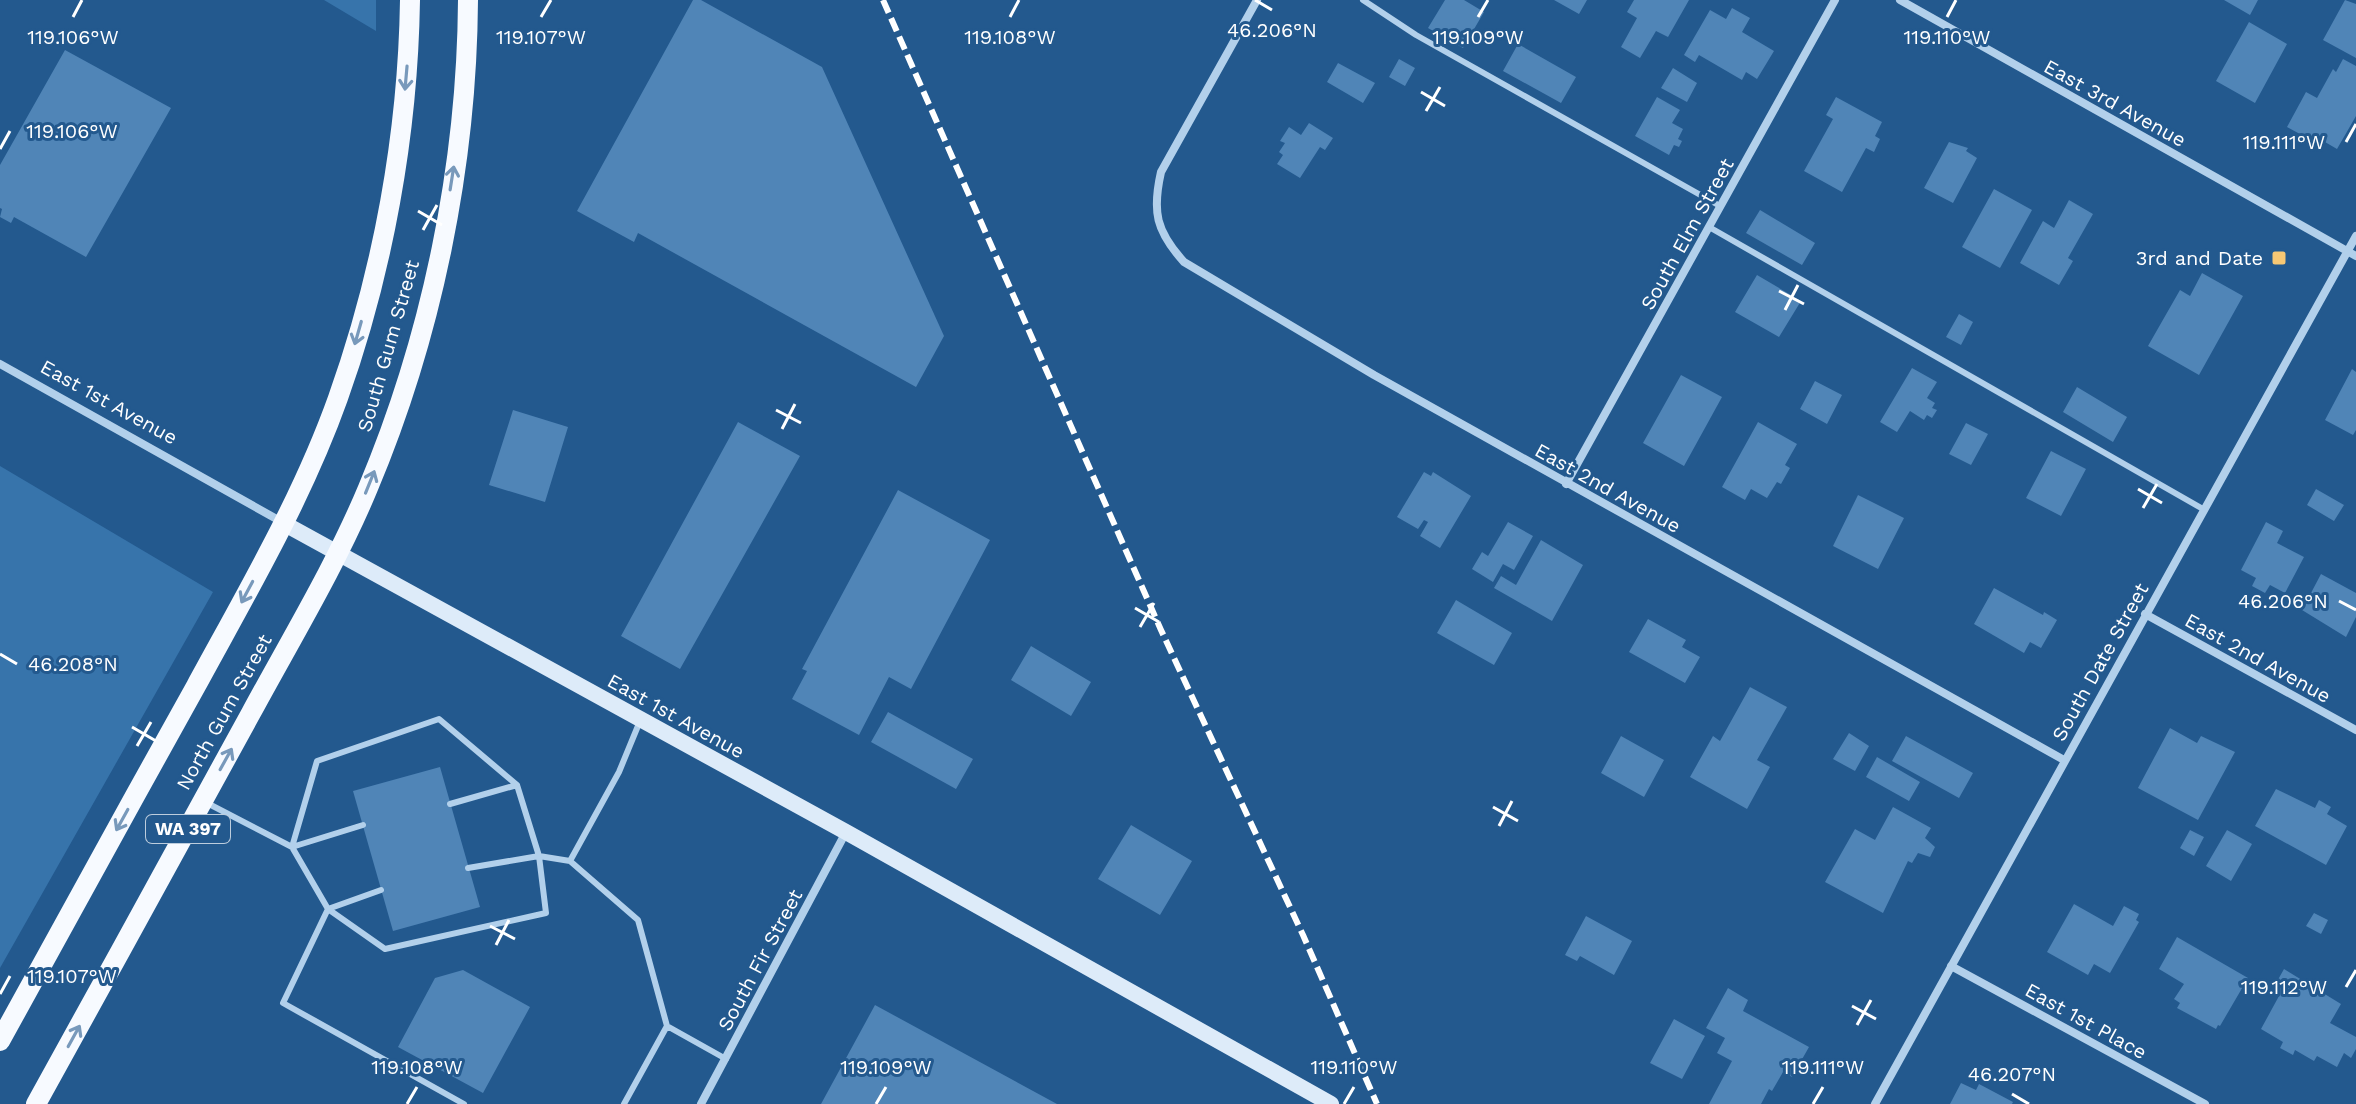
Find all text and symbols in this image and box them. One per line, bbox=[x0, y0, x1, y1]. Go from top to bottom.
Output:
text: 46.206°N bbox=[1227, 18, 1317, 42]
text: 119.106°W bbox=[27, 25, 119, 49]
text: 119.107°W bbox=[496, 25, 586, 49]
text: 119.108°W bbox=[964, 25, 1056, 49]
text: 119.109°W bbox=[1432, 25, 1524, 49]
text: 119.110°W bbox=[1903, 25, 1991, 49]
street label: East 3rd Avenue bbox=[2040, 54, 2190, 152]
one-way arrow bbox=[398, 64, 413, 91]
text: 119.106°W bbox=[26, 119, 118, 143]
text: 119.111°W bbox=[2243, 130, 2325, 154]
street label: South Elm Street bbox=[1635, 153, 1739, 314]
one-way arrow bbox=[446, 166, 461, 191]
place label: 3rd and Date bbox=[2136, 246, 2263, 270]
marker: 3rd and Date bbox=[2270, 249, 2288, 267]
street label: South Gum Street bbox=[352, 257, 424, 435]
one-way arrow bbox=[350, 320, 365, 346]
street label: East 1st Avenue bbox=[36, 354, 182, 450]
street label: East 2nd Avenue bbox=[1531, 438, 1685, 538]
one-way arrow bbox=[364, 470, 378, 495]
street label: South Date Street bbox=[2047, 578, 2154, 745]
one-way arrow bbox=[239, 580, 255, 603]
text: 46.206°N bbox=[2238, 589, 2328, 613]
street label: East 2nd Avenue bbox=[2181, 608, 2335, 708]
street label: North Gum Street bbox=[171, 629, 277, 794]
text: 46.208°N bbox=[28, 652, 118, 676]
street label: East 1st Avenue bbox=[603, 668, 749, 764]
one-way arrow bbox=[219, 747, 234, 771]
one-way arrow bbox=[114, 808, 130, 831]
road number: WA 397 bbox=[146, 815, 230, 843]
street label: South Fir Street bbox=[713, 885, 808, 1035]
text: 119.107°W bbox=[27, 964, 117, 988]
text: 119.112°W bbox=[2241, 975, 2327, 999]
street label: East 1st Place bbox=[2021, 978, 2151, 1064]
one-way arrow bbox=[67, 1024, 82, 1048]
text: 119.108°W bbox=[371, 1055, 463, 1079]
text: 119.109°W bbox=[840, 1055, 932, 1079]
text: 119.110°W bbox=[1310, 1055, 1398, 1079]
text: 119.111°W bbox=[1782, 1055, 1864, 1079]
text: 46.207°N bbox=[1968, 1062, 2056, 1086]

